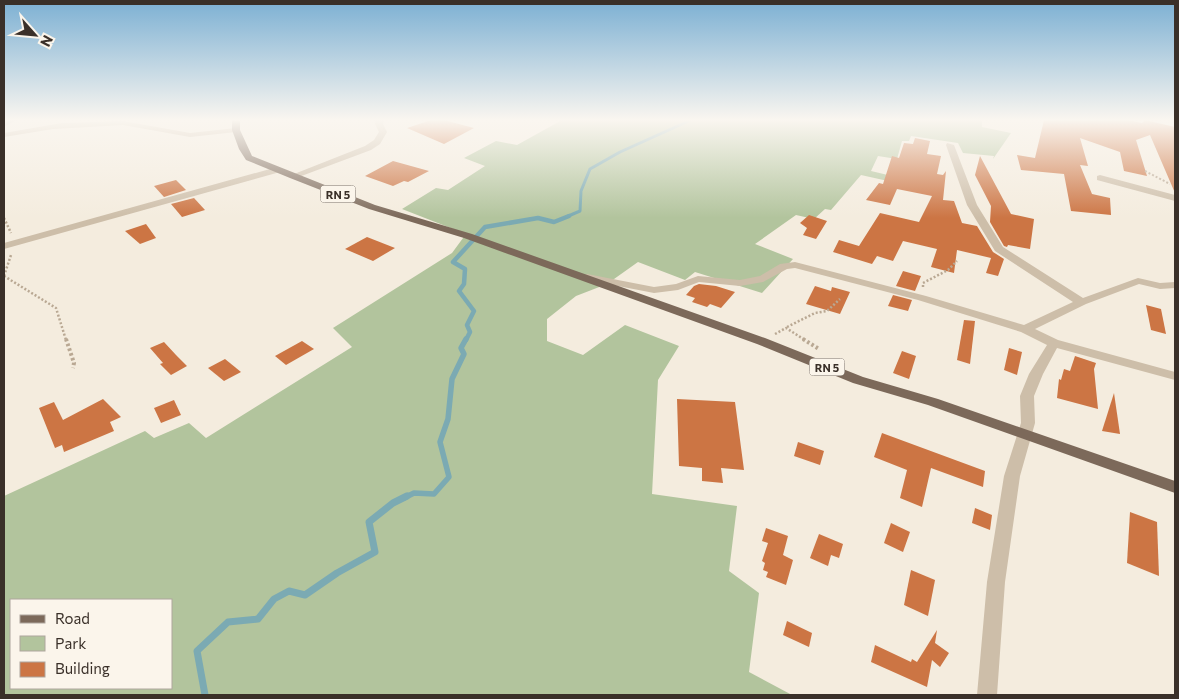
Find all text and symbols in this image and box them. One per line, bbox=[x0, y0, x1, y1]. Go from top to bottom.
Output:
north arrow bbox=[10, 10, 60, 60]
text: N bbox=[37, 33, 57, 50]
road number: RN 5 bbox=[320, 185, 356, 202]
road number: RN 5 bbox=[810, 358, 844, 376]
legend bbox=[10, 599, 172, 689]
text: Road bbox=[55, 609, 90, 627]
text: Park bbox=[55, 634, 86, 652]
text: Building bbox=[55, 659, 110, 677]

